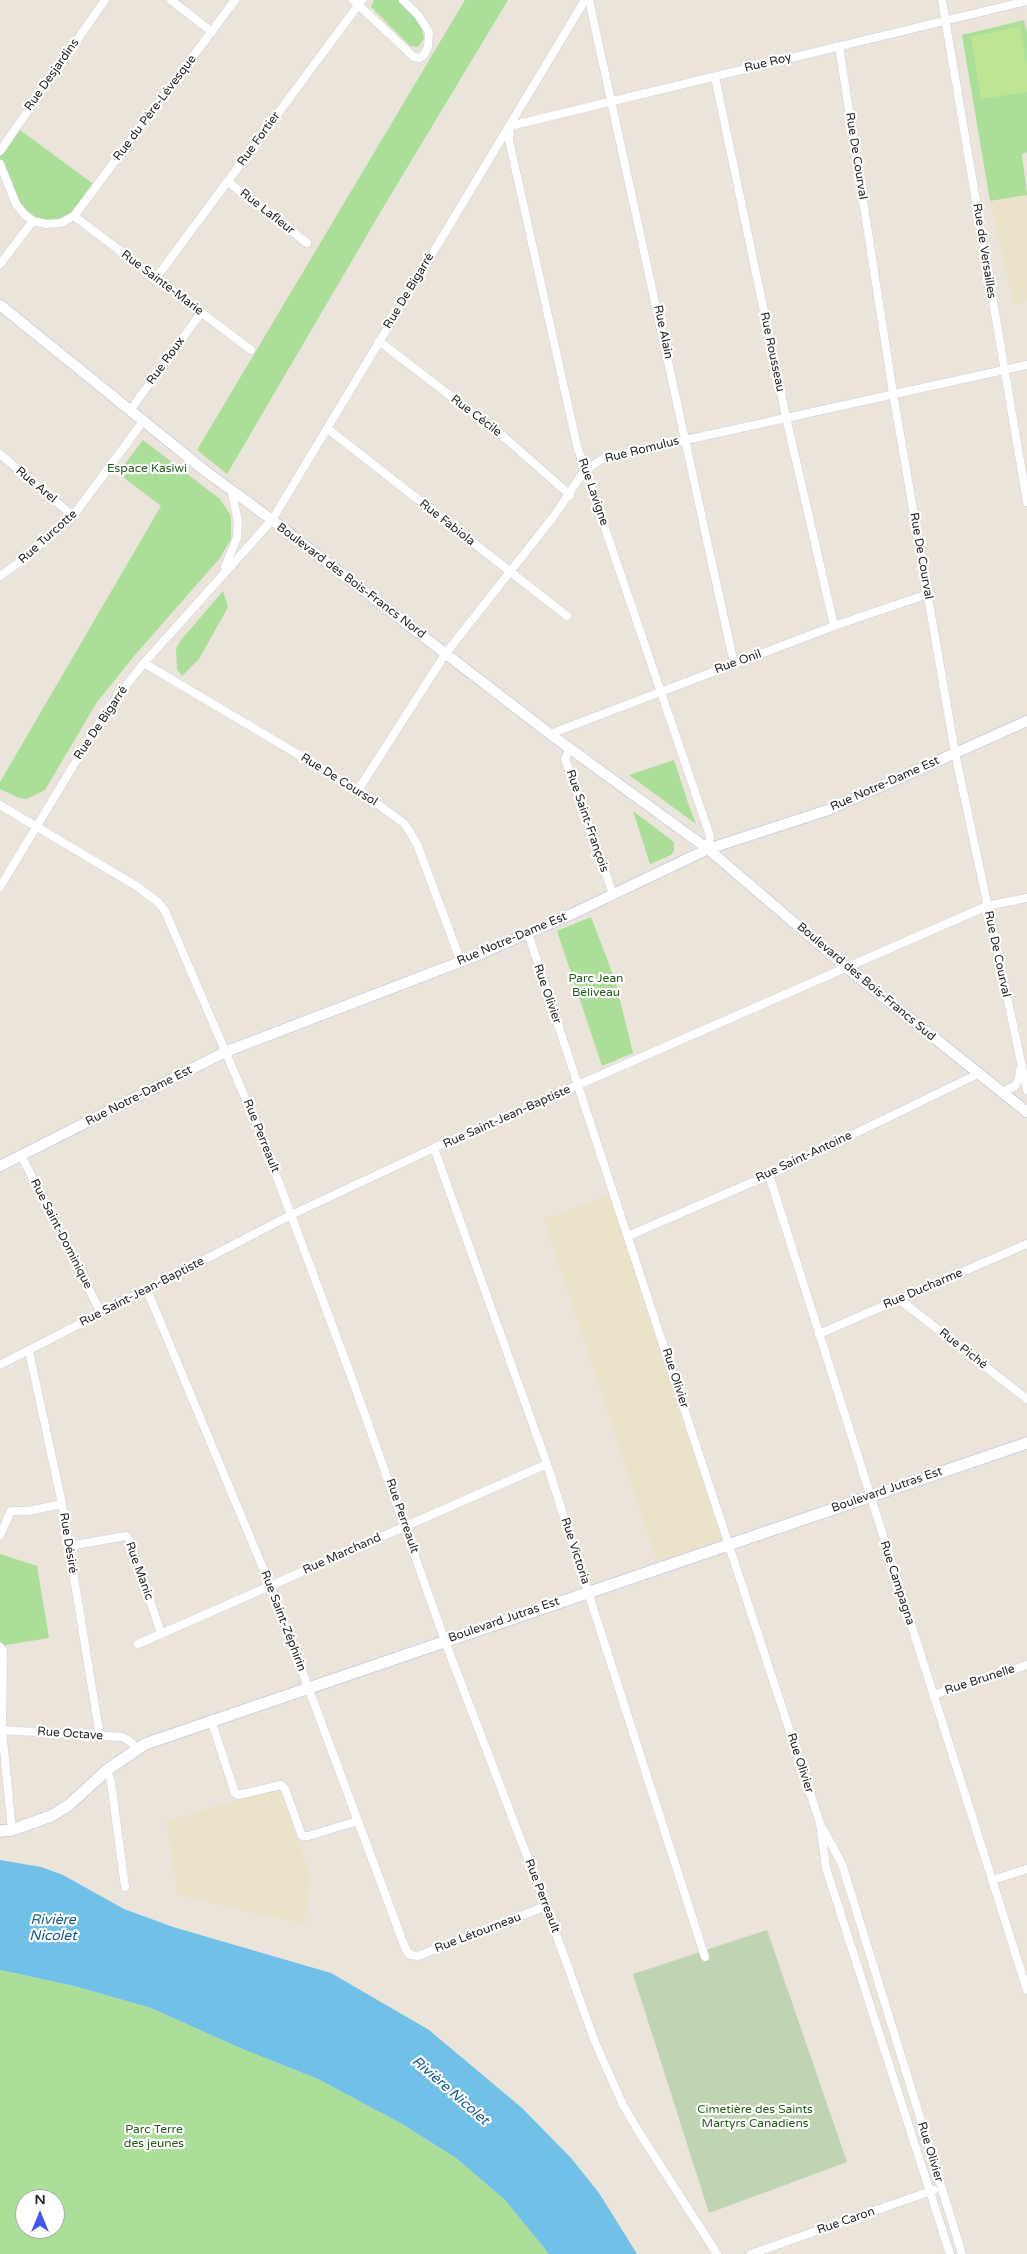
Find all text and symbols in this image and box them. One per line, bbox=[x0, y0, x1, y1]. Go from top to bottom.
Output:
street label: Rue Desjardins bbox=[22, 36, 82, 114]
street label: Rue Roy bbox=[743, 50, 793, 76]
street label: Rue du Père-Lévesque bbox=[111, 52, 199, 164]
street label: Rue Fortier bbox=[235, 109, 283, 169]
street label: Rue De Courval bbox=[842, 112, 870, 200]
street label: Rue Lafleur bbox=[237, 186, 297, 238]
street label: Rue de Versailles bbox=[969, 202, 999, 300]
street label: Rue Sainte-Marie bbox=[118, 247, 206, 319]
street label: Rue De Bigarré bbox=[381, 251, 437, 331]
street label: Rue Alain bbox=[650, 304, 676, 360]
street label: Rue Rousseau bbox=[757, 311, 787, 393]
street label: Rue Roux bbox=[144, 334, 188, 388]
street label: Rue Cécile bbox=[448, 392, 504, 440]
street label: Rue Romulus bbox=[603, 434, 681, 466]
street label: Rue Lavigne bbox=[575, 456, 611, 528]
park label: Espace Kasiwi bbox=[107, 462, 187, 476]
street label: Rue Arel bbox=[13, 464, 59, 506]
street label: Rue Fabiola bbox=[416, 497, 478, 549]
street label: Rue Turcotte bbox=[16, 507, 80, 567]
street label: Rue De Courval bbox=[906, 512, 936, 600]
street label: Boulevard des Bois-Francs Nord bbox=[274, 520, 428, 642]
street label: Rue Onil bbox=[713, 647, 763, 677]
street label: Rue De Bigarré bbox=[71, 683, 131, 763]
street label: Rue De Coursol bbox=[298, 751, 380, 809]
street label: Rue Notre-Dame Est bbox=[828, 754, 942, 814]
street label: Rue Saint-François bbox=[563, 768, 611, 874]
street label: Rue Notre-Dame Est bbox=[455, 909, 569, 969]
street label: Rue De Courval bbox=[981, 910, 1013, 998]
street label: Boulevard des Bois-Francs Sud bbox=[794, 920, 938, 1044]
street label: Rue Olivier bbox=[530, 962, 564, 1026]
park label: Parc Jean Béliveau bbox=[569, 972, 623, 1000]
street label: Rue Notre-Dame Est bbox=[83, 1063, 195, 1129]
street label: Rue Saint-Jean-Baptiste bbox=[441, 1082, 573, 1152]
street label: Rue Perreault bbox=[240, 1097, 282, 1175]
street label: Rue Saint-Antoine bbox=[754, 1128, 854, 1186]
street label: Rue Saint-Dominique bbox=[27, 1177, 95, 1291]
street label: Rue Saint-Jean-Baptiste bbox=[77, 1254, 207, 1330]
street label: Rue Ducharme bbox=[881, 1266, 965, 1312]
street label: Rue Piché bbox=[936, 1326, 990, 1372]
street label: Rue Olivier bbox=[659, 1346, 691, 1410]
street label: Boulevard Jutras Est bbox=[830, 1464, 944, 1516]
street label: Rue Perreault bbox=[383, 1477, 421, 1555]
street label: Rue Désiré bbox=[56, 1512, 80, 1574]
street label: Rue Victoria bbox=[557, 1516, 593, 1586]
street label: Rue Marchand bbox=[301, 1530, 383, 1578]
street label: Rue Campagna bbox=[877, 1539, 917, 1627]
street label: Rue Manic bbox=[122, 1540, 156, 1602]
street label: Rue Saint-Zéphirin bbox=[257, 1569, 309, 1673]
street label: Boulevard Jutras Est bbox=[447, 1594, 561, 1646]
street label: Rue Brunelle bbox=[943, 1662, 1017, 1698]
street label: Rue Octave bbox=[37, 1725, 103, 1743]
street label: Rue Olivier bbox=[784, 1731, 816, 1795]
street label: Rue Perreault bbox=[521, 1857, 563, 1935]
street label: Rue Létourneau bbox=[433, 1910, 523, 1956]
water label: Rivière Nicolet bbox=[29, 1912, 77, 1944]
water label: Rivière Nicolet bbox=[408, 2053, 492, 2129]
park label: Cimetière des Saints Martyrs Canadiens bbox=[697, 2103, 813, 2131]
street label: Rue Olivier bbox=[914, 2120, 946, 2184]
park label: Parc Terre des jeunes bbox=[124, 2123, 184, 2151]
north arrow bbox=[15, 2189, 65, 2239]
text: N bbox=[34, 2191, 46, 2208]
street label: Rue Caron bbox=[815, 2204, 877, 2238]

